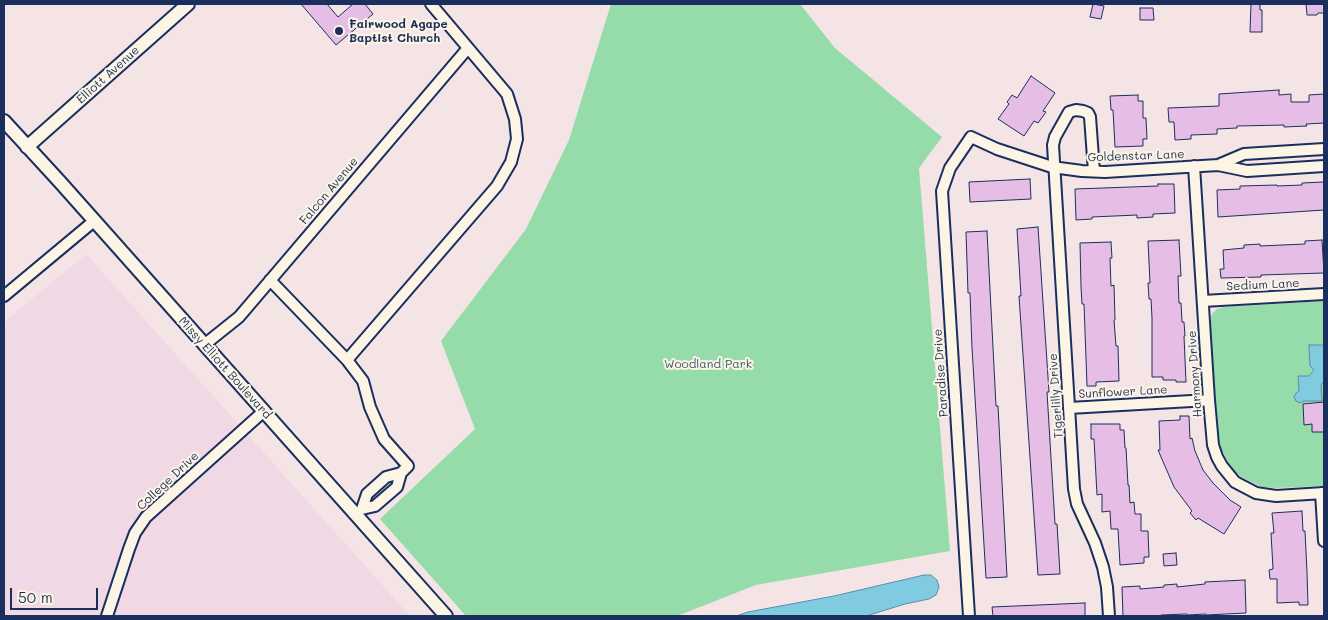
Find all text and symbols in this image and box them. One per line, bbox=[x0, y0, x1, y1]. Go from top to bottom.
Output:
place label: Fairwood Agape Baptist Church bbox=[349, 17, 448, 45]
marker: Fairwood Agape Baptist Church bbox=[333, 25, 345, 37]
street label: Elliott Avenue bbox=[74, 43, 142, 107]
street label: Goldenstar Lane bbox=[1087, 147, 1185, 165]
street label: Falcon Avenue bbox=[297, 154, 361, 228]
street label: Sedium Lane bbox=[1226, 276, 1300, 294]
street label: Missy Elliott Boulevard bbox=[175, 314, 275, 422]
street label: Paradise Drive bbox=[931, 328, 951, 418]
street label: Harmony Drive bbox=[1185, 330, 1205, 418]
street label: Tigerlilly Drive bbox=[1046, 353, 1066, 439]
park label: Woodland Park bbox=[664, 357, 752, 371]
street label: Sunflower Lane bbox=[1078, 382, 1168, 402]
street label: College Drive bbox=[134, 449, 202, 513]
scale bar bbox=[12, 578, 100, 610]
text: 50 m bbox=[18, 587, 53, 607]

